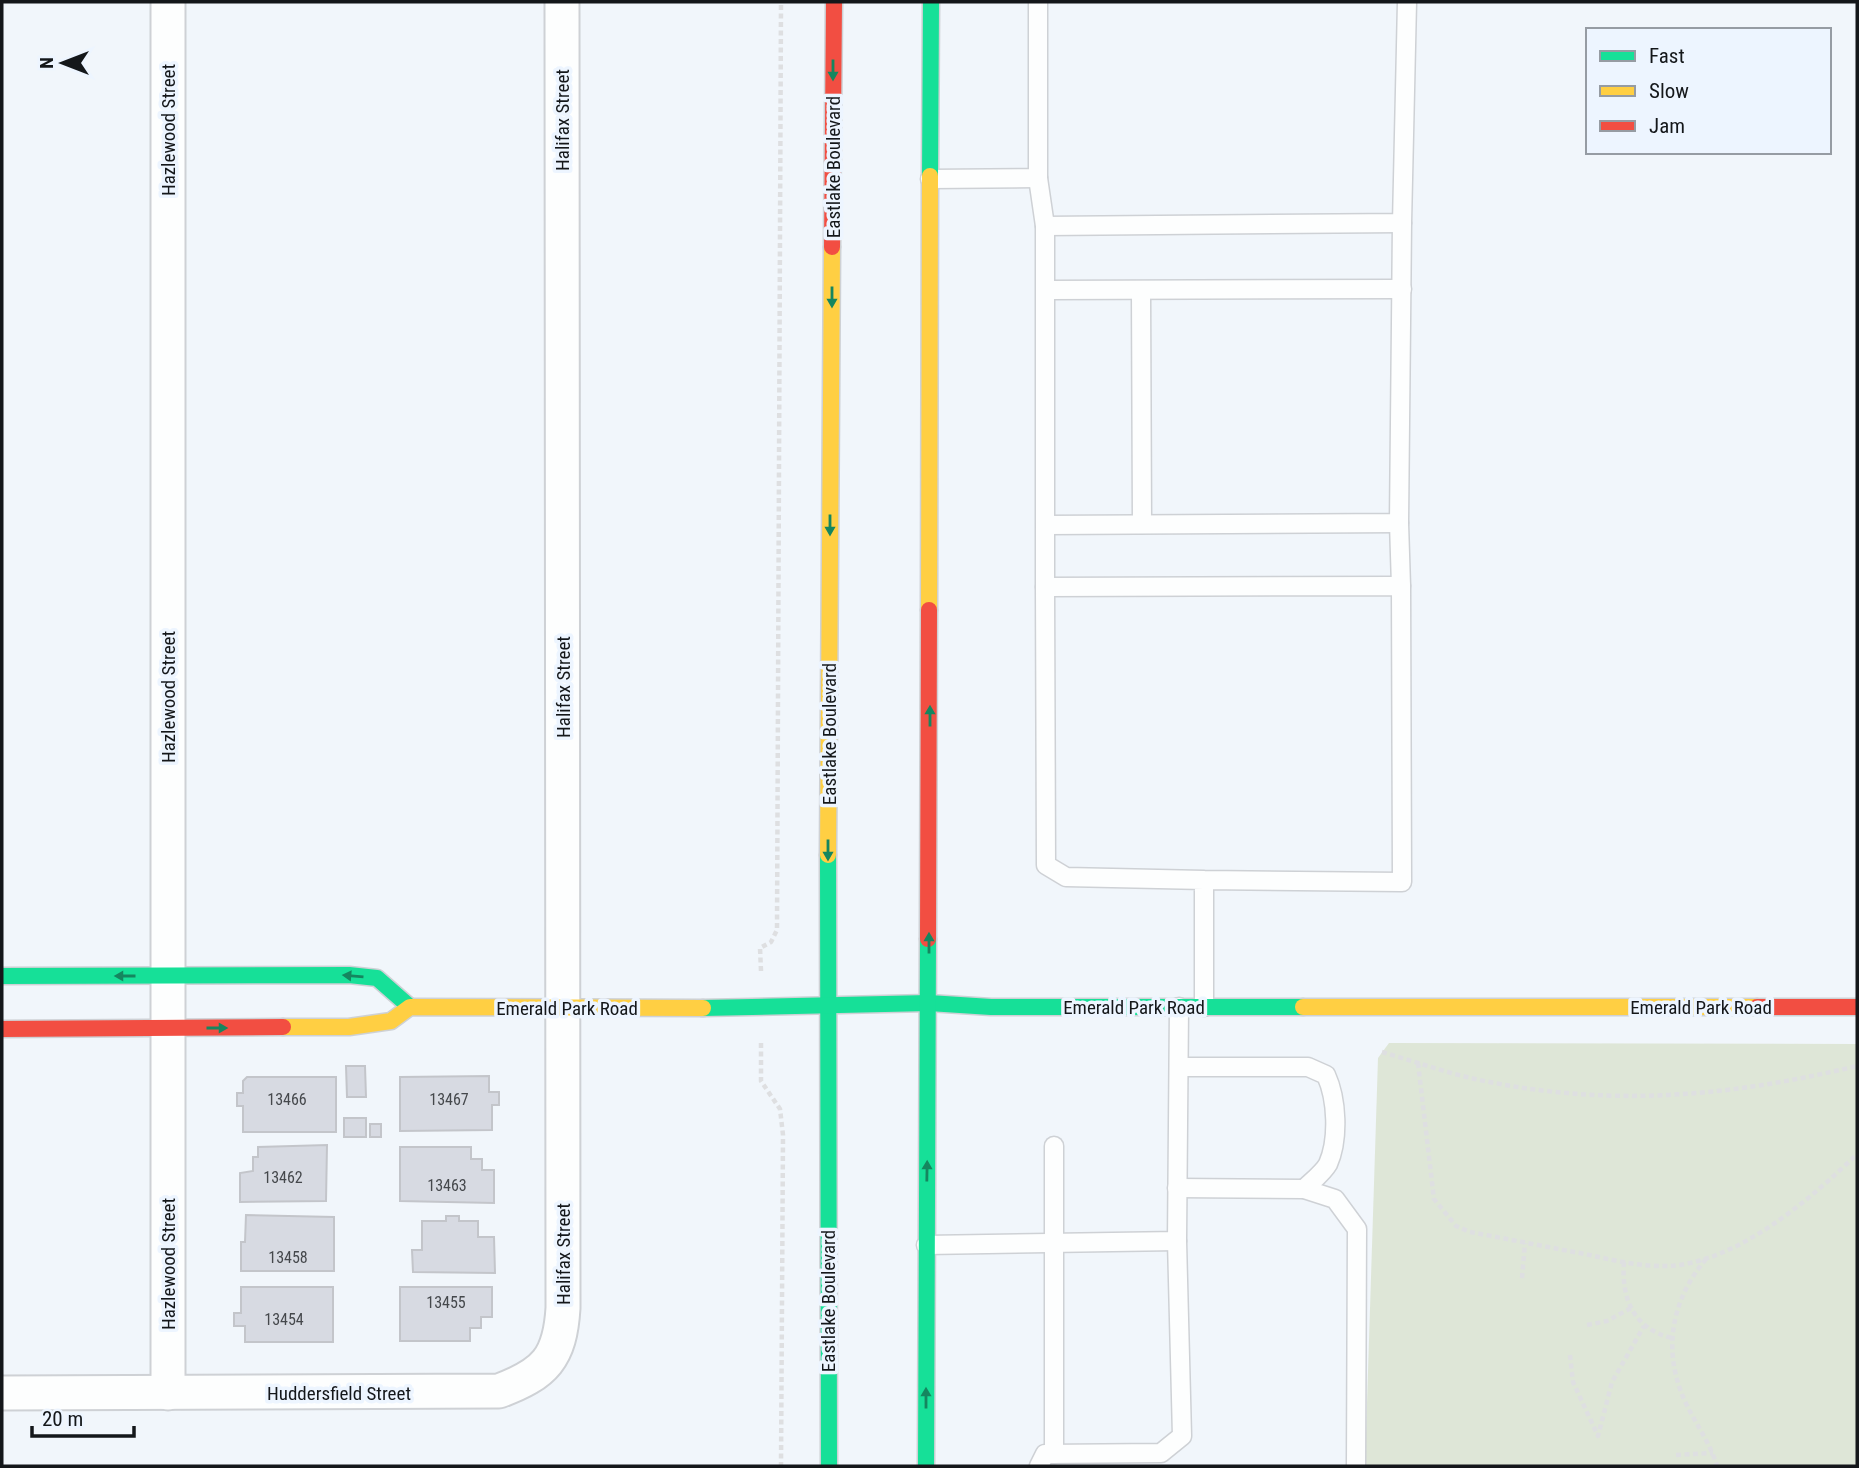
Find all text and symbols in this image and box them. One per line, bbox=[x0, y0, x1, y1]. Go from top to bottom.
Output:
north arrow bbox=[28, 28, 98, 98]
legend bbox=[1586, 28, 1831, 154]
text: Fast bbox=[1649, 44, 1685, 68]
text: N bbox=[35, 57, 58, 69]
one-way arrow bbox=[827, 59, 839, 81]
street label: Hazlewood Street bbox=[157, 64, 180, 196]
street label: Halifax Street bbox=[551, 69, 574, 171]
text: Slow bbox=[1649, 79, 1689, 103]
street label: Eastlake Boulevard bbox=[822, 96, 845, 238]
text: Jam bbox=[1649, 114, 1685, 138]
one-way arrow bbox=[826, 287, 838, 309]
one-way arrow bbox=[824, 514, 836, 536]
street label: Hazlewood Street bbox=[157, 631, 180, 763]
street label: Halifax Street bbox=[552, 636, 575, 738]
street label: Eastlake Boulevard bbox=[818, 663, 841, 805]
one-way arrow bbox=[924, 704, 936, 726]
one-way arrow bbox=[822, 840, 834, 862]
one-way arrow bbox=[923, 932, 935, 954]
one-way arrow bbox=[114, 970, 136, 982]
one-way arrow bbox=[342, 970, 364, 981]
street label: Emerald Park Road bbox=[1063, 996, 1205, 1019]
street label: Emerald Park Road bbox=[1630, 996, 1772, 1019]
street label: Emerald Park Road bbox=[496, 997, 638, 1020]
one-way arrow bbox=[206, 1022, 228, 1034]
house number: 13466 bbox=[267, 1090, 307, 1109]
house number: 13467 bbox=[429, 1090, 469, 1109]
one-way arrow bbox=[921, 1159, 933, 1181]
house number: 13462 bbox=[263, 1168, 303, 1187]
house number: 13463 bbox=[427, 1176, 467, 1195]
street label: Hazlewood Street bbox=[157, 1198, 180, 1330]
street label: Halifax Street bbox=[552, 1203, 575, 1305]
street label: Eastlake Boulevard bbox=[817, 1230, 840, 1372]
house number: 13458 bbox=[268, 1248, 308, 1267]
house number: 13455 bbox=[426, 1293, 466, 1312]
house number: 13454 bbox=[264, 1310, 304, 1329]
street label: Huddersfield Street bbox=[267, 1382, 411, 1405]
one-way arrow bbox=[920, 1387, 932, 1409]
scale bar bbox=[32, 1394, 133, 1438]
text: 20 m bbox=[42, 1407, 83, 1431]

